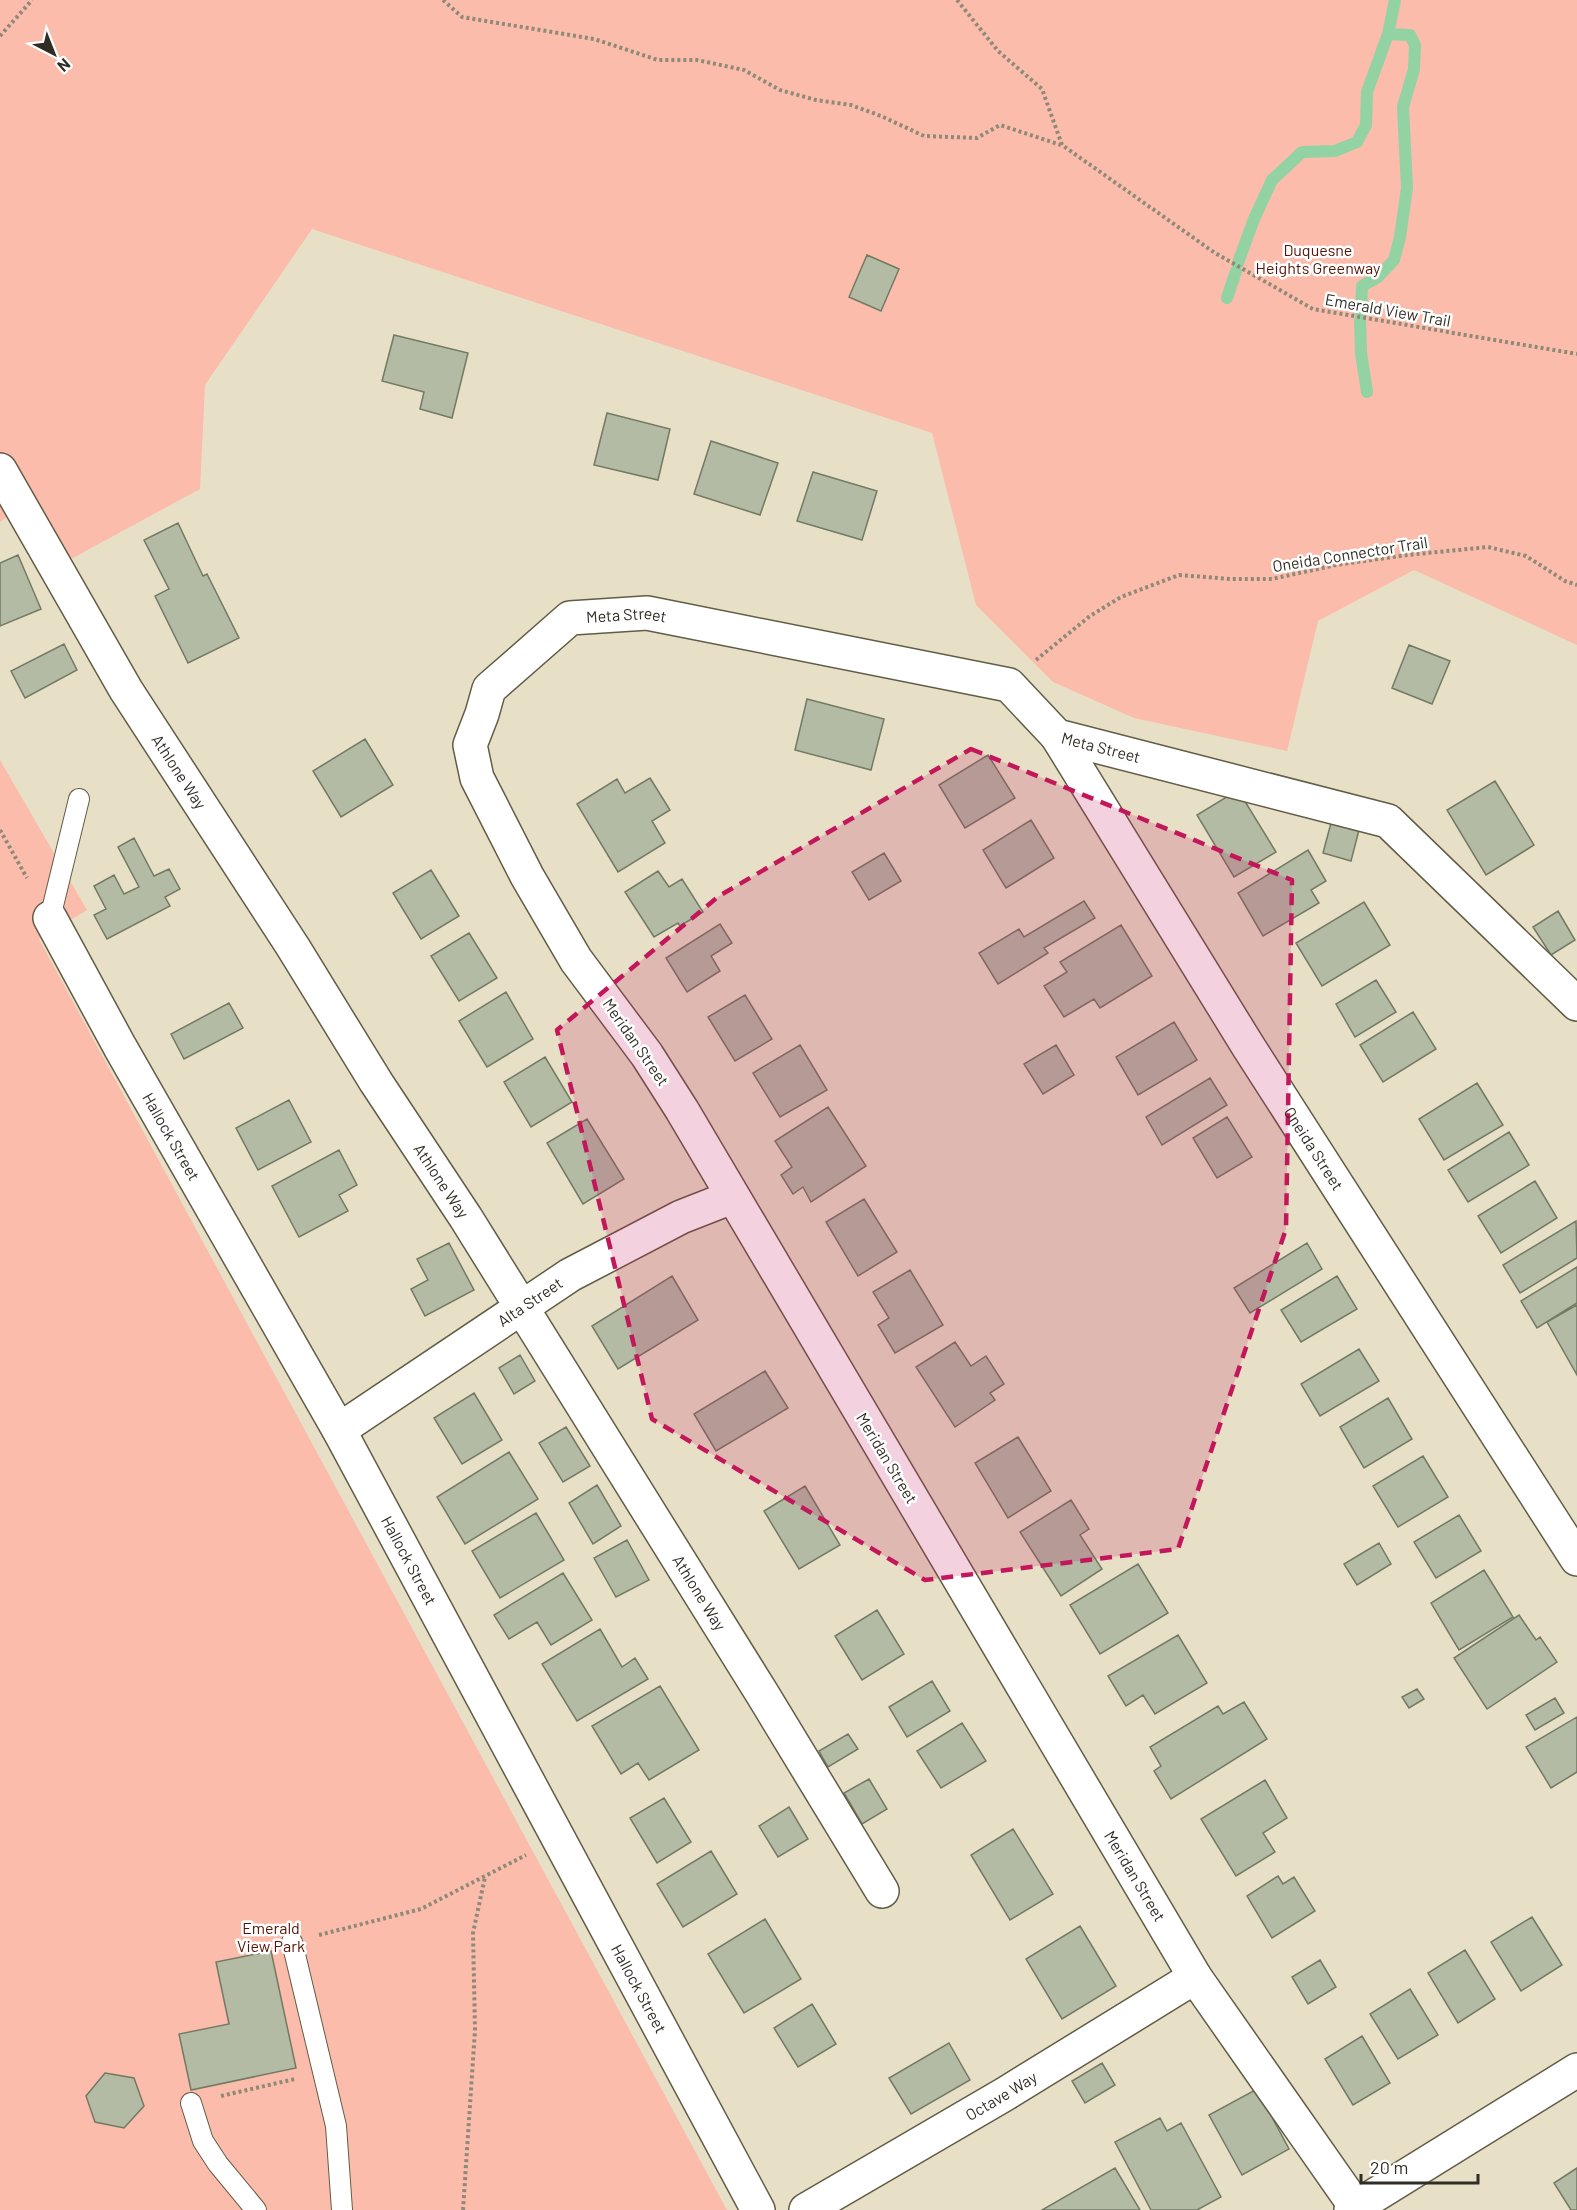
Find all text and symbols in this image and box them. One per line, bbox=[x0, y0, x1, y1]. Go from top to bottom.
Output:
north arrow bbox=[24, 24, 84, 84]
text: N bbox=[54, 55, 75, 76]
park label: Duquesne Heights Greenway bbox=[1256, 240, 1381, 277]
street label: Emerald View Trail bbox=[1324, 289, 1453, 330]
street label: Oneida Connector Trail bbox=[1271, 532, 1429, 575]
street label: Meta Street bbox=[585, 603, 668, 626]
street label: Meta Street bbox=[1059, 728, 1142, 766]
street label: Athlone Way bbox=[148, 730, 211, 813]
street label: Meridan Street bbox=[599, 994, 674, 1089]
street label: Hallock Street bbox=[139, 1089, 204, 1184]
street label: Oneida Street bbox=[1281, 1103, 1348, 1193]
street label: Athlone Way bbox=[410, 1140, 474, 1222]
street label: Alta Street bbox=[494, 1273, 566, 1330]
street label: Meridan Street bbox=[853, 1409, 922, 1506]
street label: Hallock Street bbox=[378, 1512, 441, 1608]
street label: Athlone Way bbox=[669, 1551, 731, 1634]
street label: Meridan Street bbox=[1101, 1827, 1170, 1924]
park label: Emerald View Park bbox=[237, 1918, 305, 1955]
street label: Hallock Street bbox=[608, 1941, 671, 2036]
street label: Octave Way bbox=[962, 2066, 1041, 2124]
scale bar bbox=[1361, 2147, 1478, 2185]
text: 20 m bbox=[1370, 2156, 1408, 2178]

